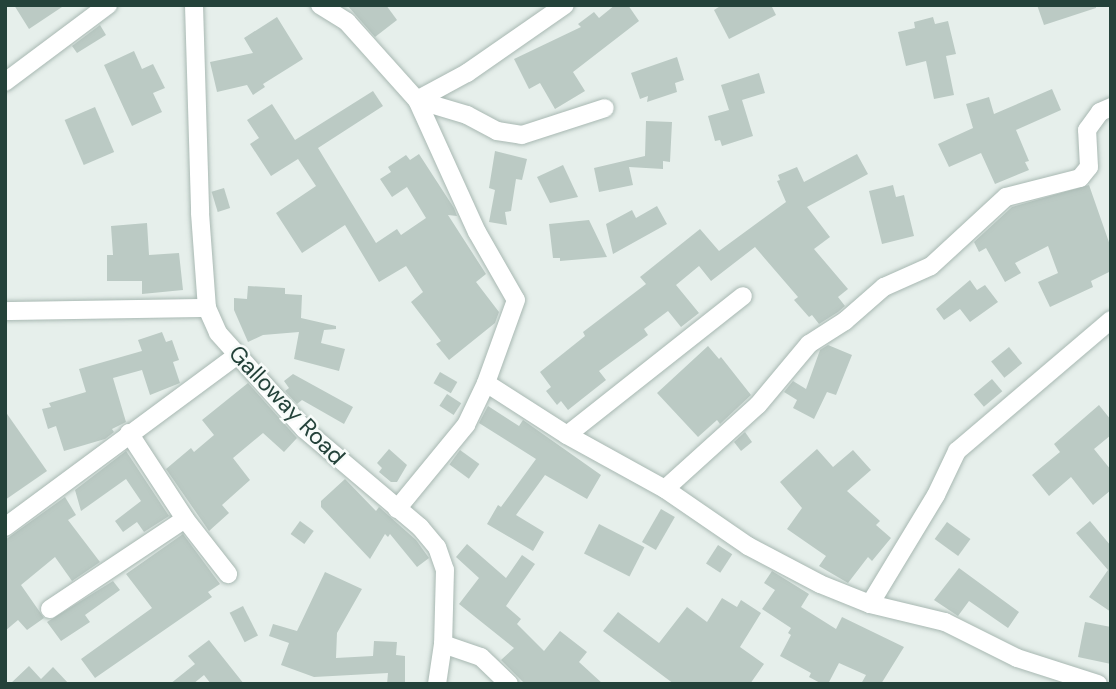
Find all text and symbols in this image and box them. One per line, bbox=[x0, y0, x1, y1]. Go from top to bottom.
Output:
street label: Galloway Road bbox=[223, 340, 351, 470]

